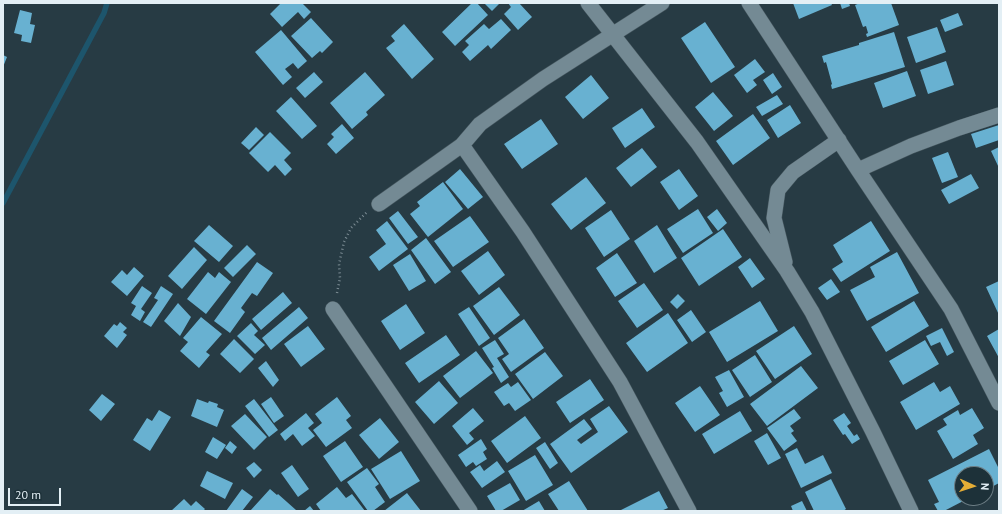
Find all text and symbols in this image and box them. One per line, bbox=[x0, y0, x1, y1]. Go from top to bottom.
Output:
north arrow bbox=[954, 466, 994, 506]
scale bar bbox=[10, 480, 63, 506]
text: N bbox=[978, 483, 992, 491]
text: 20 m bbox=[15, 487, 41, 502]

